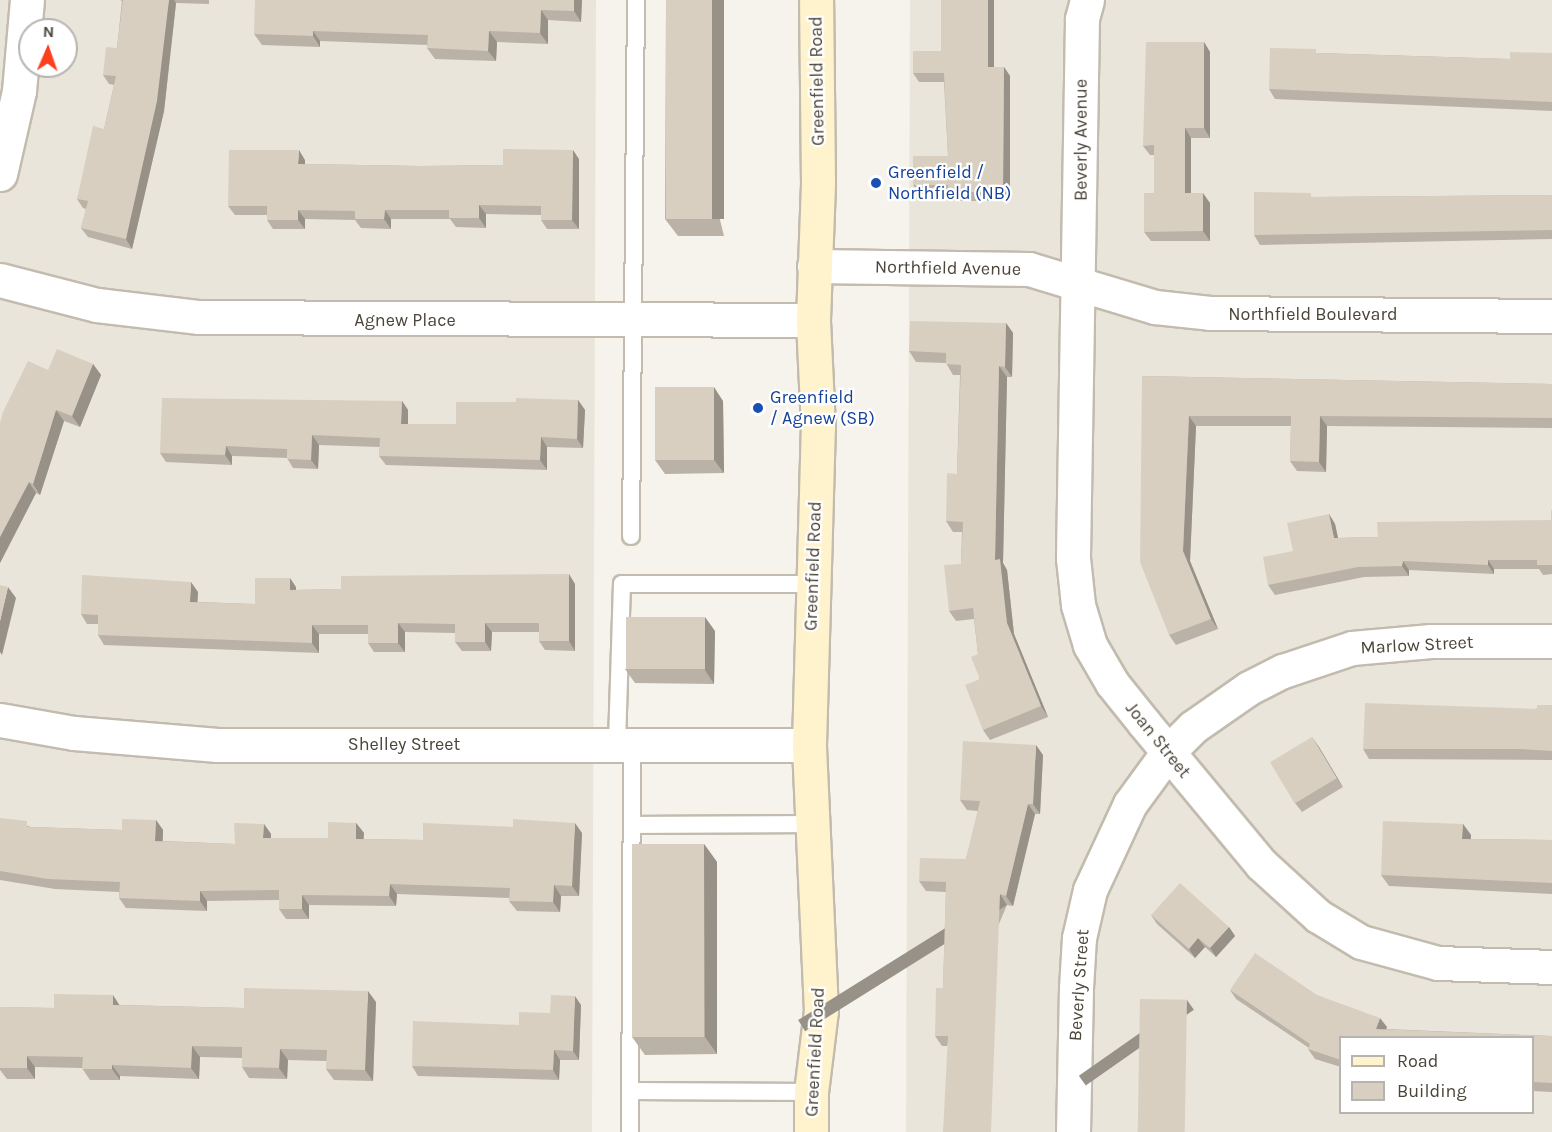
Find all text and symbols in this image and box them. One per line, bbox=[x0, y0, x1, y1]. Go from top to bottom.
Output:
street label: Greenfield Road bbox=[805, 16, 829, 146]
north arrow bbox=[18, 18, 78, 78]
text: N bbox=[42, 22, 55, 41]
street label: Beverly Avenue bbox=[1070, 79, 1092, 201]
place label: Greenfield / Northfield (NB) bbox=[888, 162, 1011, 204]
marker: Greenfield / Northfield (NB) bbox=[869, 176, 883, 190]
street label: Northfield Avenue bbox=[875, 256, 1021, 280]
street label: Northfield Boulevard bbox=[1228, 303, 1398, 325]
street label: Agnew Place bbox=[354, 309, 456, 331]
place label: Greenfield / Agnew (SB) bbox=[770, 387, 875, 430]
marker: Greenfield / Agnew (SB) bbox=[751, 401, 765, 415]
street label: Greenfield Road bbox=[800, 501, 826, 631]
street label: Marlow Street bbox=[1360, 631, 1474, 659]
street label: Joan Street bbox=[1121, 698, 1195, 782]
street label: Shelley Street bbox=[348, 733, 460, 755]
street label: Beverly Street bbox=[1064, 928, 1094, 1042]
street label: Greenfield Road bbox=[801, 987, 829, 1117]
legend bbox=[1339, 1036, 1534, 1114]
text: Road bbox=[1397, 1050, 1438, 1072]
text: Building bbox=[1397, 1080, 1467, 1102]

